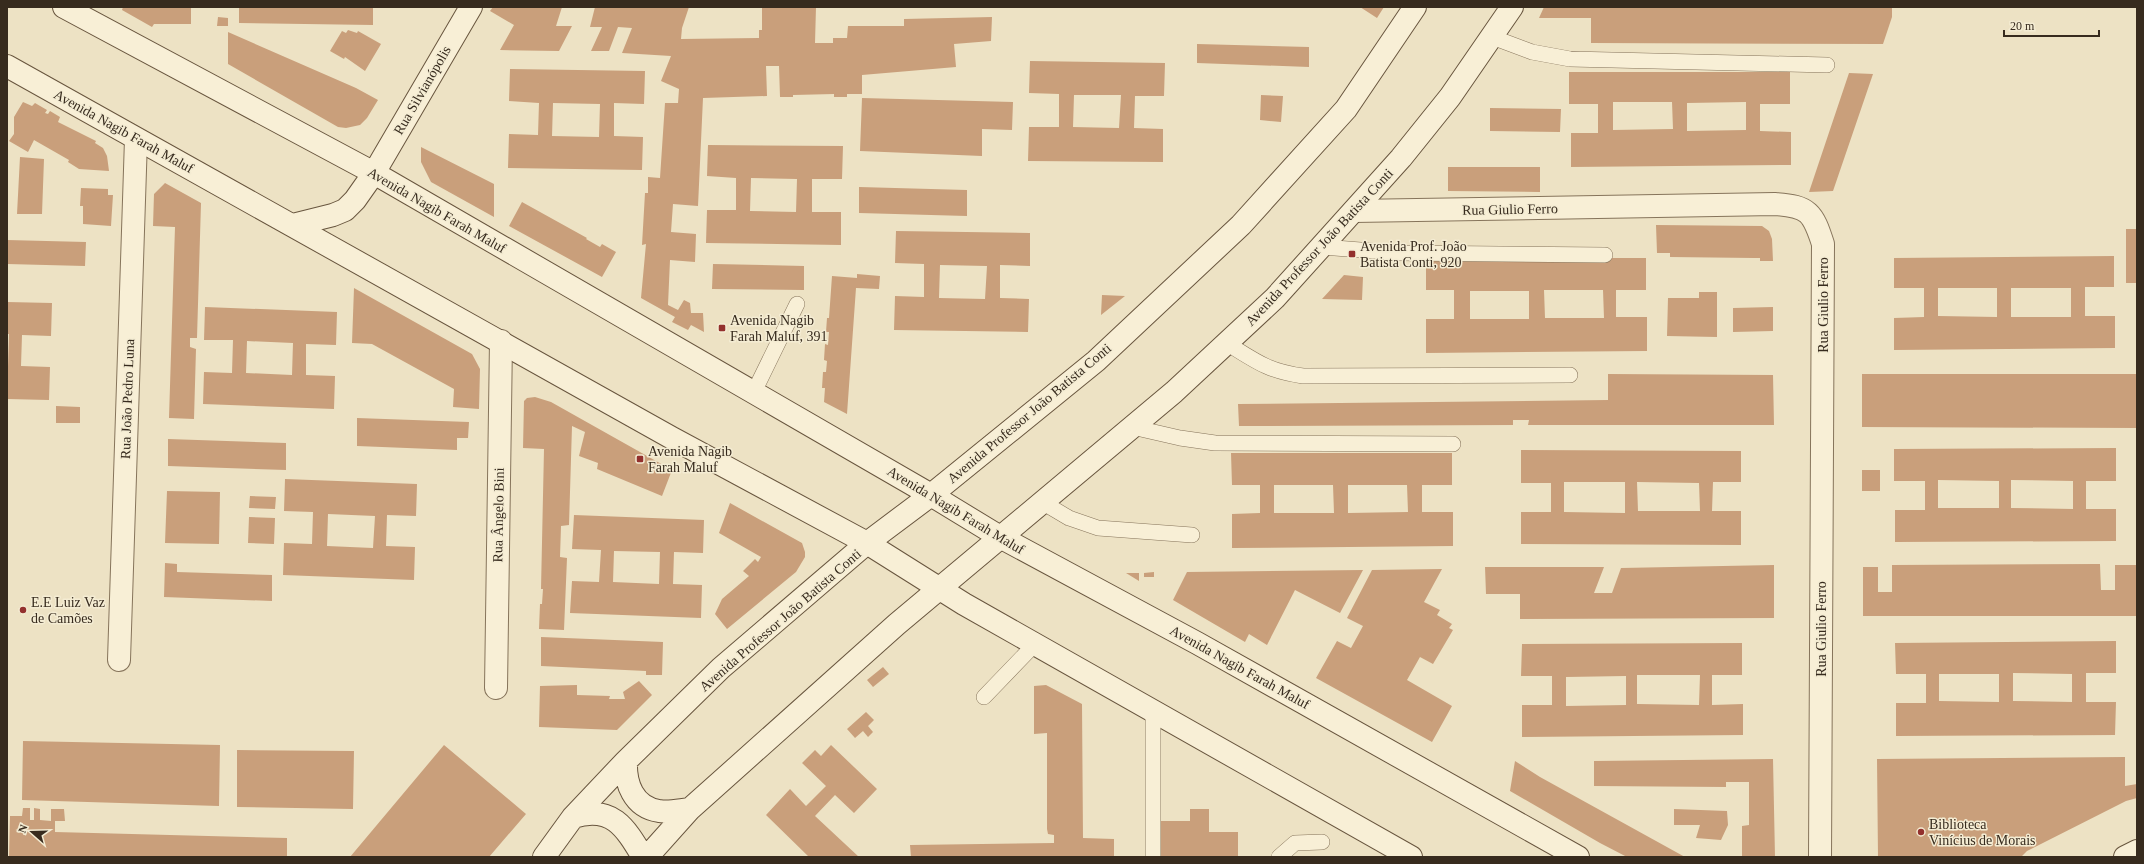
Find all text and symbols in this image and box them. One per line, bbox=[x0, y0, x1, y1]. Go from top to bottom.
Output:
scale bar bbox=[2004, 12, 2099, 38]
text: 20 m bbox=[2010, 19, 2035, 33]
street label: Rua Silvianópolis bbox=[391, 43, 454, 137]
street label: Avenida Nagib Farah Maluf bbox=[51, 87, 196, 176]
street label: Avenida Nagib Farah Maluf bbox=[365, 165, 509, 256]
street label: Avenida Professor João Batista Conti bbox=[1243, 166, 1396, 329]
street label: Rua Giulio Ferro bbox=[1462, 201, 1558, 218]
place label: Avenida Prof. João Batista Conti, 920 bbox=[1360, 239, 1467, 270]
marker: Avenida Prof. João Batista Conti, 920 bbox=[1347, 249, 1357, 259]
street label: Rua Giulio Ferro bbox=[1816, 257, 1831, 353]
place label: Avenida Nagib Farah Maluf, 391 bbox=[730, 313, 828, 344]
marker: Avenida Nagib Farah Maluf, 391 bbox=[717, 323, 727, 333]
street label: Rua João Pedro Luna bbox=[118, 338, 137, 459]
street label: Avenida Professor João Batista Conti bbox=[944, 340, 1114, 486]
place label: Avenida Nagib Farah Maluf bbox=[648, 444, 732, 475]
marker: Avenida Nagib Farah Maluf bbox=[635, 454, 645, 464]
street label: Avenida Nagib Farah Maluf bbox=[885, 464, 1027, 558]
street label: Rua Ângelo Bini bbox=[489, 467, 507, 563]
street label: Avenida Professor João Batista Conti bbox=[697, 546, 864, 695]
street label: Rua Giulio Ferro bbox=[1814, 581, 1829, 677]
place label: E.E Luiz Vaz de Camões bbox=[31, 595, 105, 626]
marker: E.E Luiz Vaz de Camões bbox=[18, 605, 28, 615]
street label: Avenida Nagib Farah Maluf bbox=[1167, 623, 1312, 712]
north arrow bbox=[12, 812, 52, 852]
place label: Biblioteca Vinícius de Morais bbox=[1929, 817, 2035, 848]
text: N bbox=[16, 823, 30, 834]
marker: Biblioteca Vinícius de Morais bbox=[1916, 827, 1926, 837]

